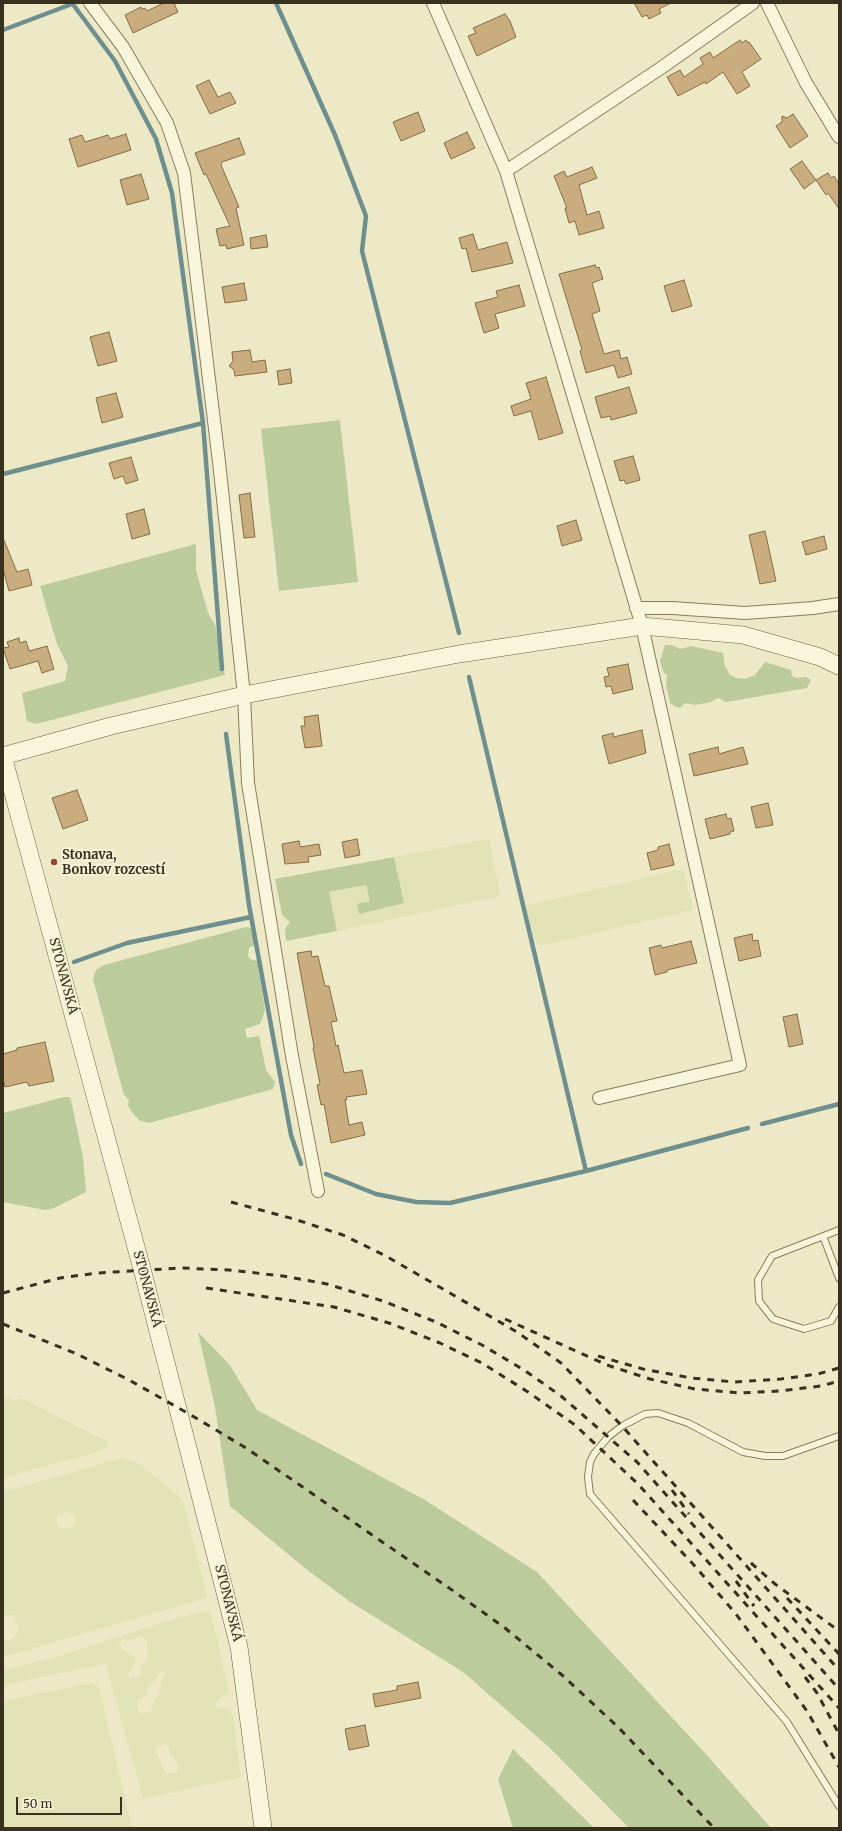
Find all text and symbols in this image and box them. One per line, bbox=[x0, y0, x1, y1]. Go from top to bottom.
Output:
place label: Stonava, Bonkov rozcestí bbox=[62, 847, 165, 878]
marker: Stonava, Bonkov rozcestí bbox=[49, 857, 59, 867]
street label: STONAVSKÁ bbox=[45, 936, 81, 1016]
street label: STONAVSKÁ bbox=[129, 1249, 165, 1329]
street label: STONAVSKÁ bbox=[211, 1563, 245, 1643]
scale bar bbox=[18, 1789, 124, 1815]
text: 50 m bbox=[23, 1796, 52, 1811]

